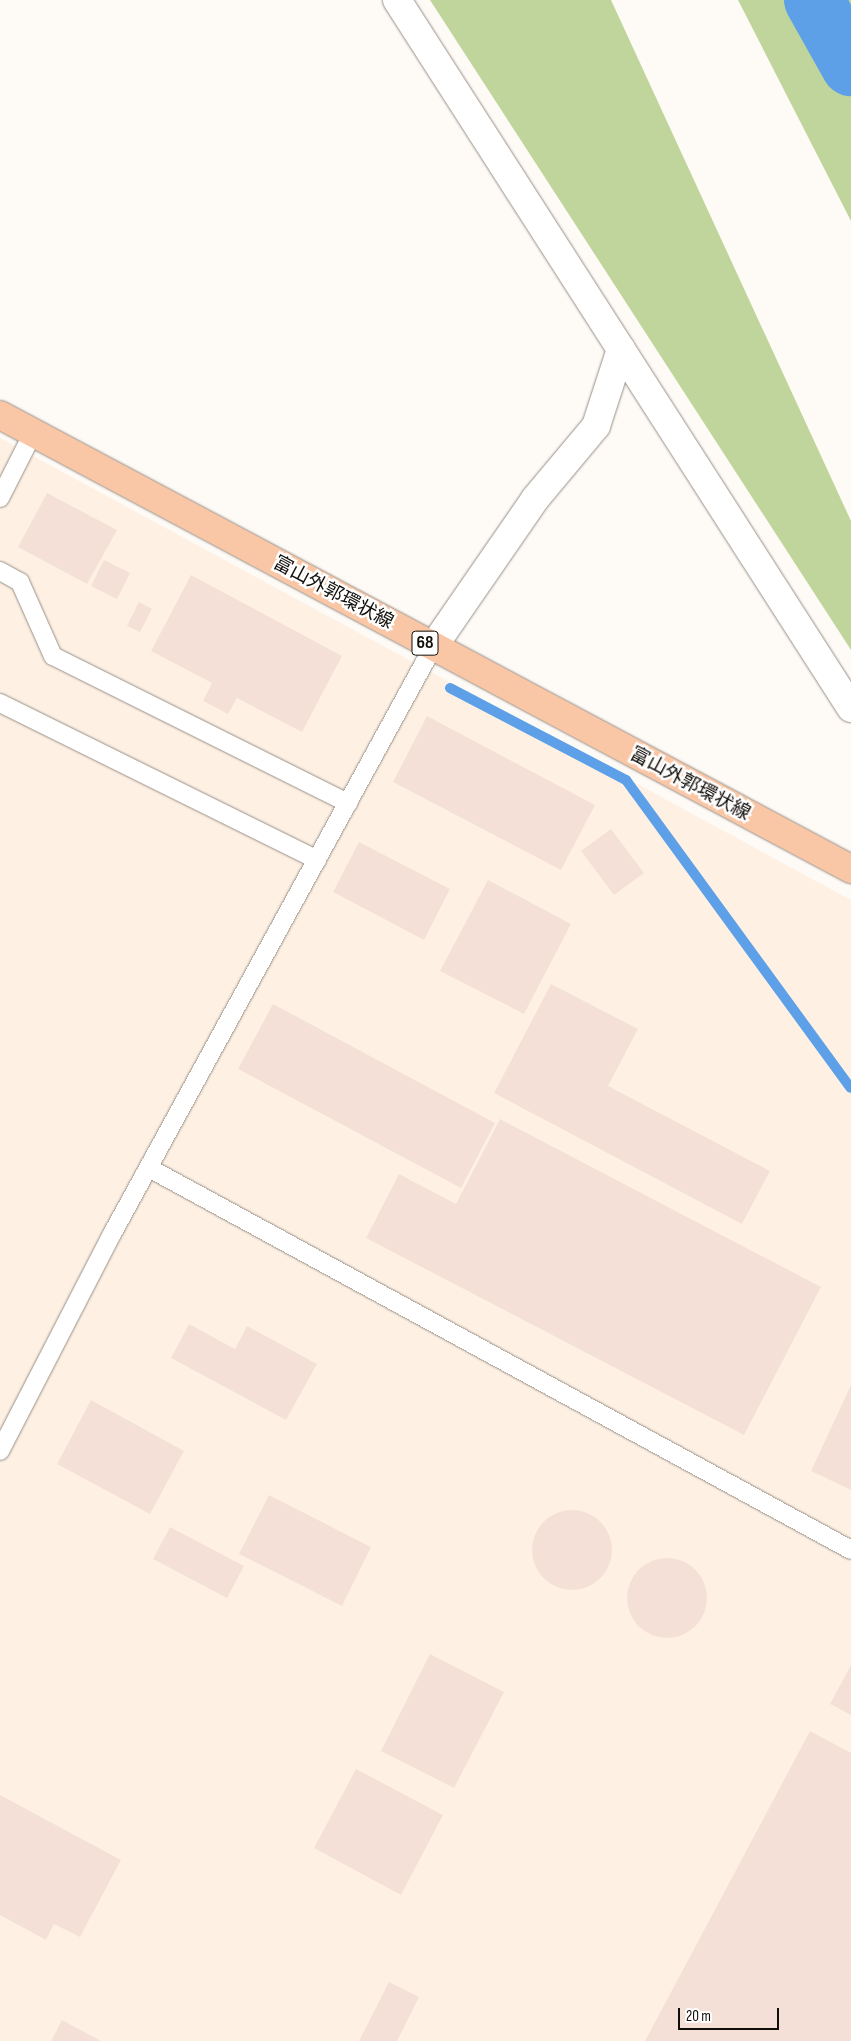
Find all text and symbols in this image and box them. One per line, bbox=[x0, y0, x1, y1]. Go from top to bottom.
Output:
street label: 富山外郭環状線 bbox=[269, 552, 397, 634]
road number: 68 bbox=[411, 628, 439, 658]
street label: 富山外郭環状線 bbox=[626, 743, 754, 825]
scale bar bbox=[681, 1998, 782, 2030]
text: 20 m bbox=[686, 2007, 711, 2026]

